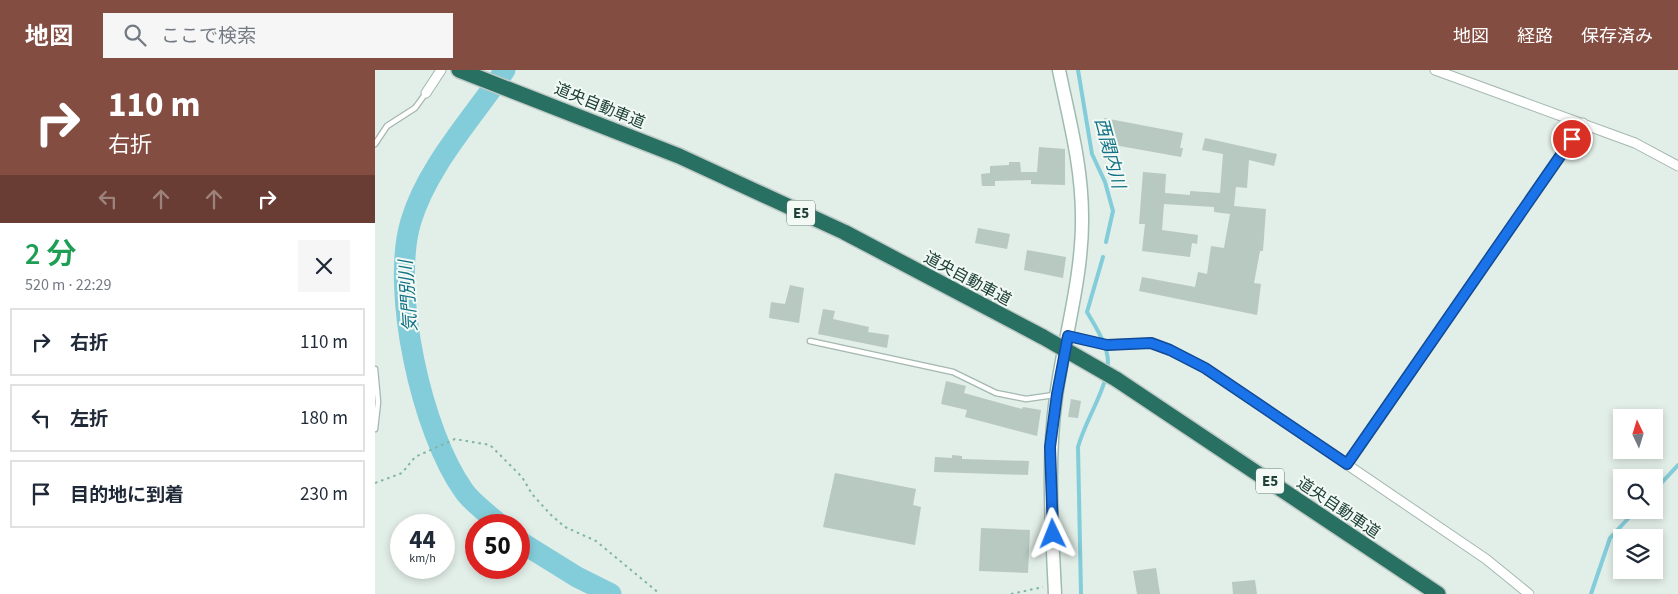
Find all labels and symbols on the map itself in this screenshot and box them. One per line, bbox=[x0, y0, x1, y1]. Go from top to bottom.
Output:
street label: 道央自動車道 bbox=[551, 78, 648, 134]
water label: 西関内川 bbox=[1088, 115, 1131, 193]
pin bbox=[1551, 118, 1593, 160]
road number: E5 bbox=[787, 200, 815, 226]
street label: 道央自動車道 bbox=[920, 247, 1015, 311]
water label: 気門別川 bbox=[393, 257, 423, 333]
north arrow bbox=[1613, 409, 1663, 459]
road number: E5 bbox=[1256, 468, 1284, 494]
street label: 道央自動車道 bbox=[1292, 472, 1384, 544]
position arrow bbox=[1026, 507, 1078, 559]
speed limit sign: 50 bbox=[465, 514, 530, 579]

